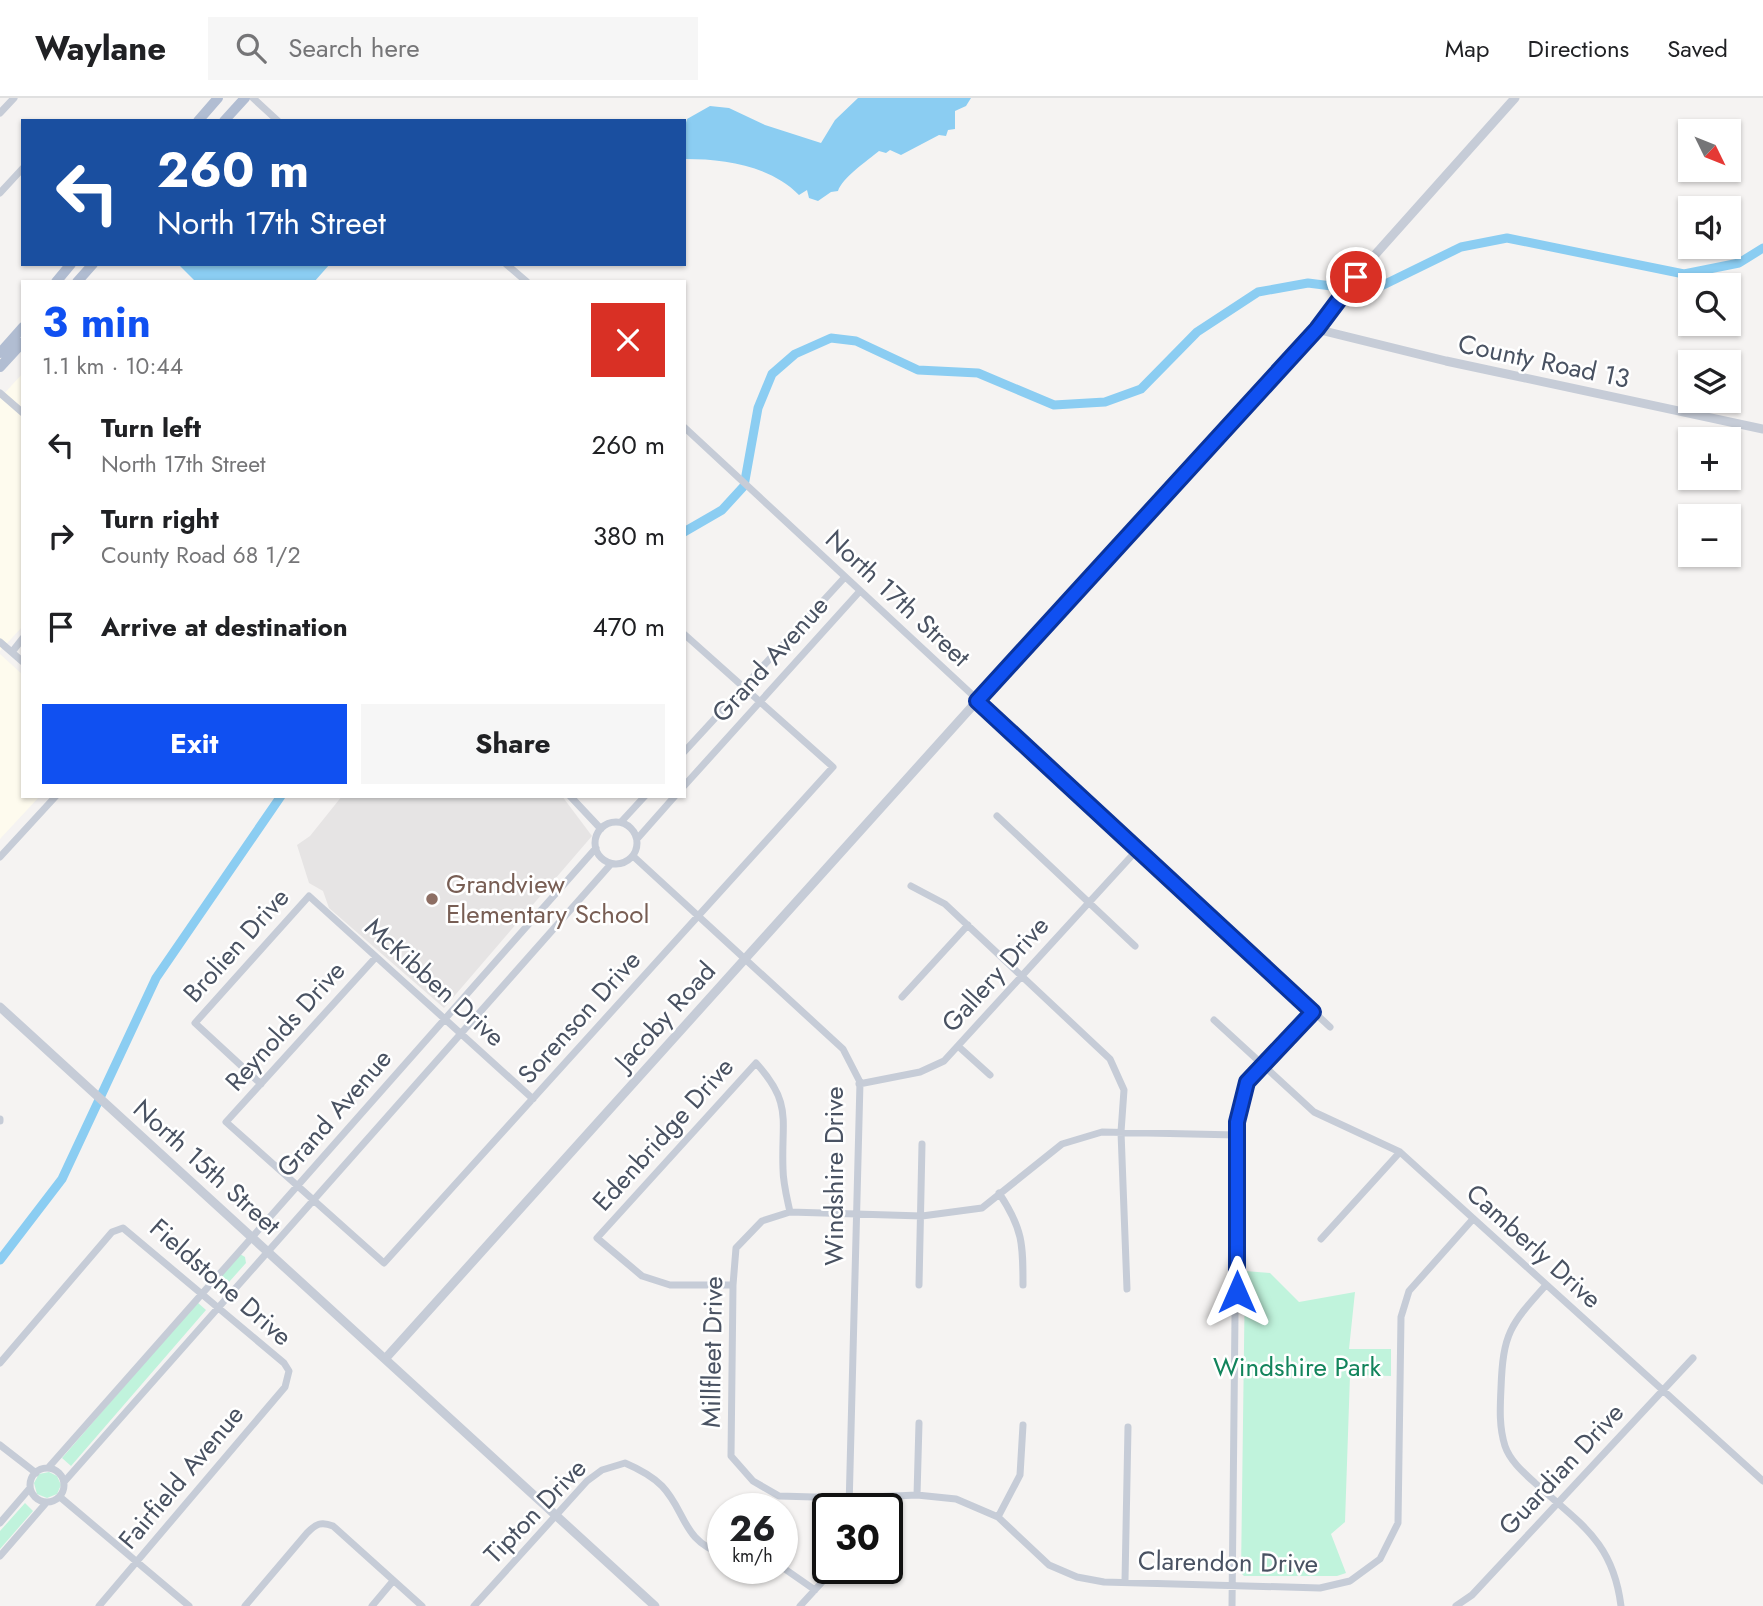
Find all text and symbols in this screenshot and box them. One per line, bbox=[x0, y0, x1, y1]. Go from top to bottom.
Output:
search box bbox=[208, 17, 698, 80]
text: Waylane bbox=[35, 25, 166, 72]
icon: search bbox=[232, 29, 270, 67]
text: Search here bbox=[288, 29, 420, 67]
text: Map bbox=[1445, 31, 1490, 66]
text: Directions bbox=[1528, 31, 1629, 66]
text: Saved bbox=[1667, 31, 1728, 66]
north arrow bbox=[1678, 119, 1741, 182]
map controls bbox=[1678, 119, 1741, 567]
text: 260 m bbox=[157, 135, 309, 205]
icon: left bbox=[42, 147, 133, 238]
button: sound bbox=[1678, 196, 1741, 259]
text: North 17th Street bbox=[157, 200, 386, 246]
pin bbox=[1326, 247, 1386, 307]
icon: arrive bbox=[1337, 258, 1375, 296]
button: search bbox=[1678, 273, 1741, 336]
text: 3 min bbox=[42, 292, 151, 353]
button: close bbox=[591, 303, 665, 377]
street label: County Road 13 bbox=[1455, 324, 1633, 398]
text: 1.1 km · 10:44 bbox=[42, 349, 183, 383]
button: layers bbox=[1678, 350, 1741, 413]
text: Turn left bbox=[101, 409, 201, 447]
icon: left bbox=[42, 426, 80, 464]
text: 260 m bbox=[592, 426, 665, 464]
button: + bbox=[1678, 427, 1741, 490]
text: North 17th Street bbox=[101, 447, 266, 481]
text: Turn right bbox=[101, 500, 219, 538]
button: − bbox=[1678, 504, 1741, 567]
icon: right bbox=[42, 517, 80, 555]
text: 380 m bbox=[593, 517, 665, 555]
street label: North 17th Street bbox=[817, 521, 980, 676]
text: County Road 68 1/2 bbox=[101, 538, 301, 572]
street label: Grand Avenue bbox=[703, 587, 837, 731]
icon: arrive bbox=[42, 608, 80, 646]
text: Arrive at destination bbox=[101, 608, 348, 646]
text: 470 m bbox=[593, 608, 665, 646]
button: Exit bbox=[42, 704, 347, 784]
button: Share bbox=[361, 704, 665, 784]
place label: Grandview Elementary School bbox=[446, 865, 649, 933]
street label: Brolien Drive bbox=[174, 879, 298, 1011]
marker: Grandview Elementary School bbox=[424, 891, 440, 907]
street label: Gallery Drive bbox=[932, 908, 1058, 1040]
street label: McKibben Drive bbox=[356, 909, 514, 1055]
street label: Sorenson Drive bbox=[509, 942, 649, 1092]
street label: Reynolds Drive bbox=[216, 952, 354, 1100]
street label: Jacoby Road bbox=[604, 953, 724, 1081]
street label: Grand Avenue bbox=[268, 1041, 400, 1185]
street label: Edenbridge Drive bbox=[584, 1049, 742, 1219]
street label: Windshire Drive bbox=[815, 1086, 853, 1266]
street label: North 15th Street bbox=[125, 1090, 290, 1244]
street label: Camberly Drive bbox=[1458, 1175, 1610, 1317]
street label: Fieldstone Drive bbox=[142, 1209, 300, 1355]
position arrow bbox=[1200, 1255, 1274, 1329]
street label: Millfleet Drive bbox=[692, 1276, 732, 1428]
park label: Windshire Park bbox=[1213, 1348, 1382, 1386]
street label: Guardian Drive bbox=[1490, 1394, 1632, 1544]
street label: Fairfield Avenue bbox=[109, 1397, 253, 1557]
street label: Tipton Drive bbox=[475, 1450, 595, 1572]
speed limit sign: 30 bbox=[812, 1493, 903, 1584]
text: 26 bbox=[729, 1504, 776, 1554]
street label: Clarendon Drive bbox=[1138, 1541, 1318, 1583]
text: km/h bbox=[732, 1543, 773, 1569]

